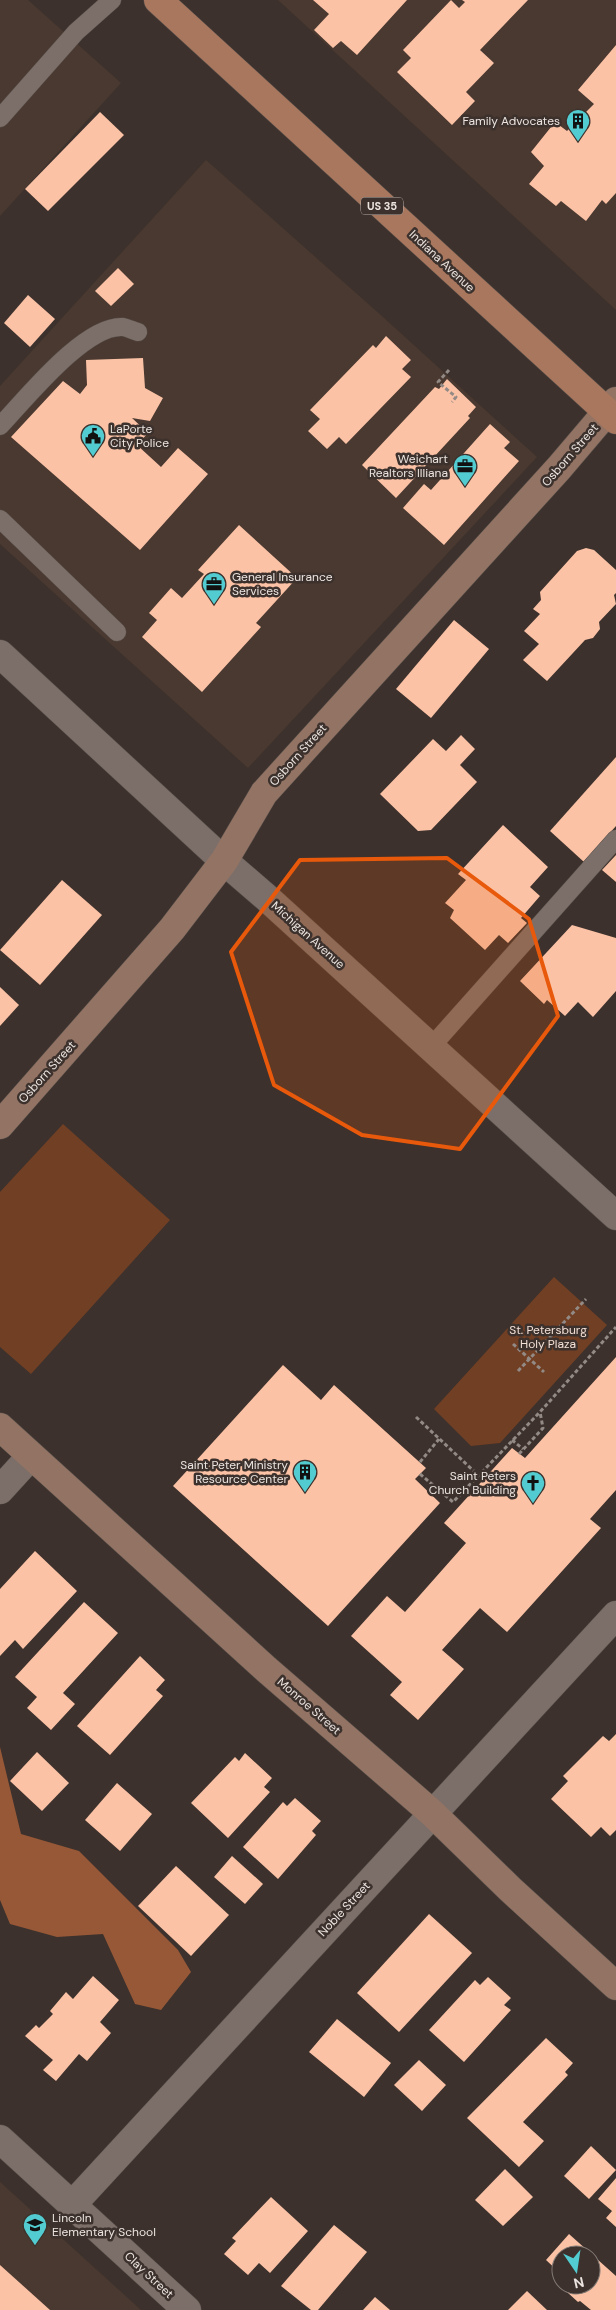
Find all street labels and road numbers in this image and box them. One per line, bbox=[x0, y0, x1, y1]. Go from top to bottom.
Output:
road number: US 35 bbox=[361, 198, 403, 215]
street label: Indiana Avenue bbox=[406, 226, 478, 296]
street label: Osborn Street bbox=[538, 420, 602, 490]
street label: Osborn Street bbox=[266, 720, 330, 790]
street label: Michigan Avenue bbox=[268, 898, 348, 972]
street label: Osborn Street bbox=[15, 1037, 79, 1107]
street label: Monroe Street bbox=[274, 1674, 344, 1738]
street label: Noble Street bbox=[314, 1878, 374, 1940]
street label: Clay Street bbox=[121, 2248, 177, 2302]

